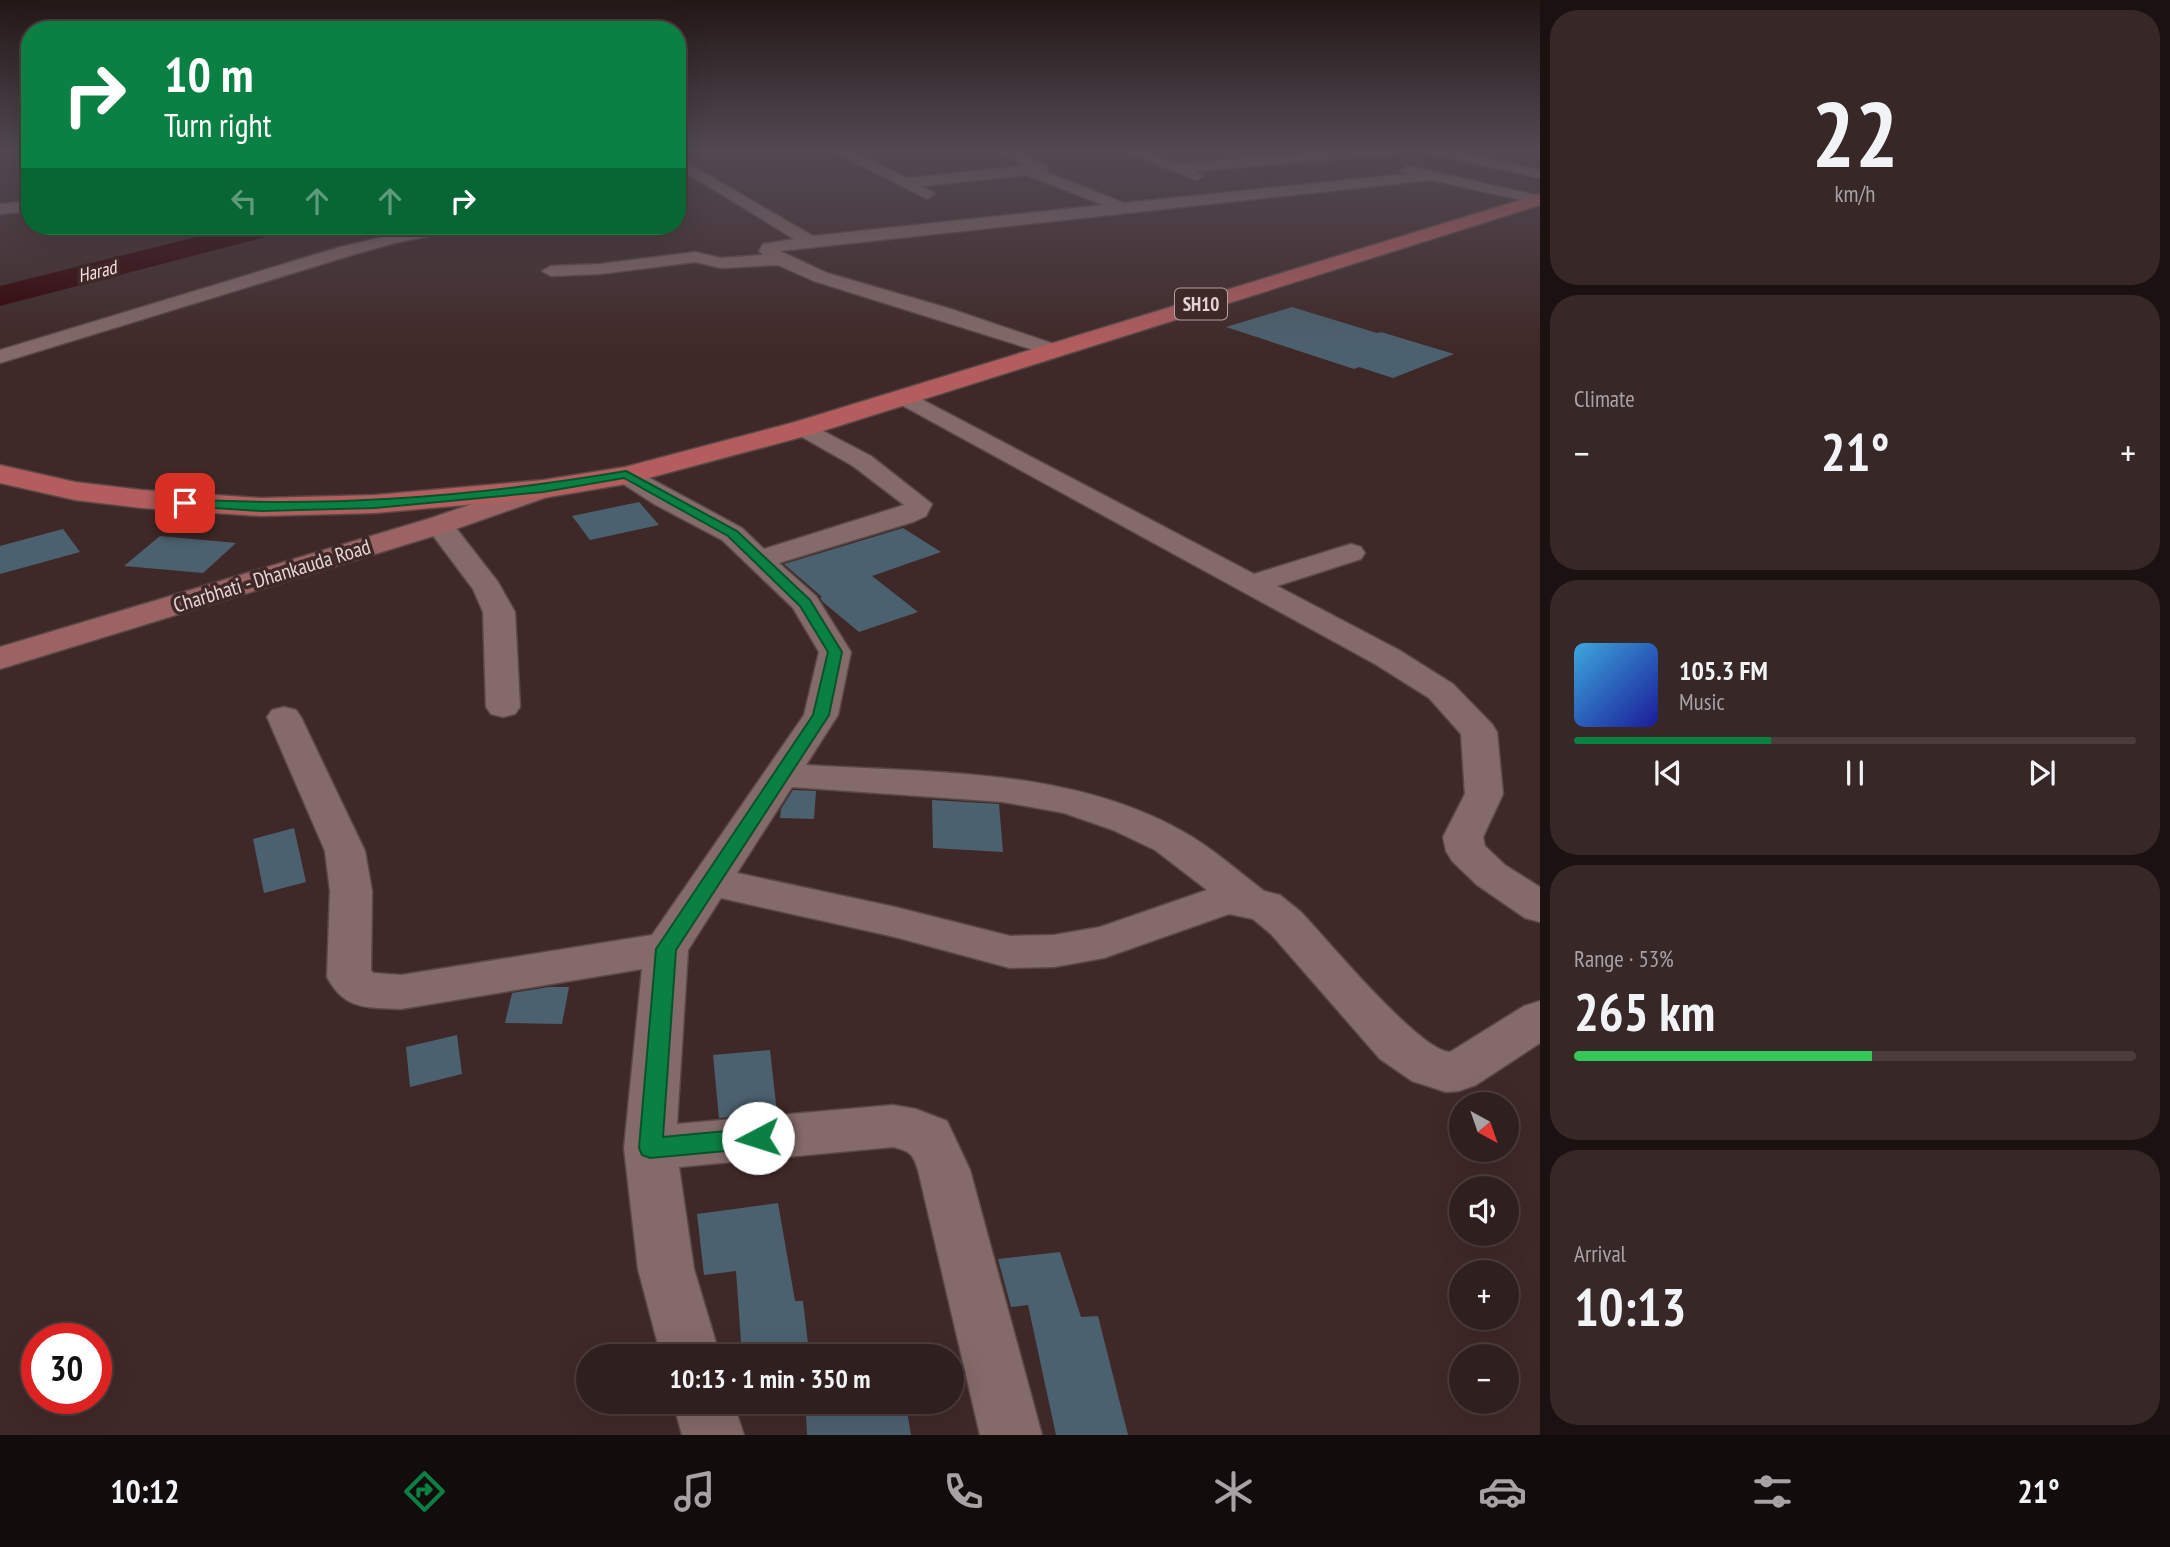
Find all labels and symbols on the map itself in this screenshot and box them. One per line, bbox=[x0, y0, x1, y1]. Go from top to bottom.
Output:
water label: Harad bbox=[75, 254, 121, 287]
road number: SH10 bbox=[1175, 288, 1227, 320]
pin bbox=[155, 473, 215, 533]
street label: Charbhati - Dhankauda Road bbox=[170, 533, 374, 618]
north arrow bbox=[1449, 1092, 1519, 1162]
position arrow bbox=[721, 1101, 795, 1175]
speed limit sign: 30 bbox=[21, 1323, 112, 1414]

